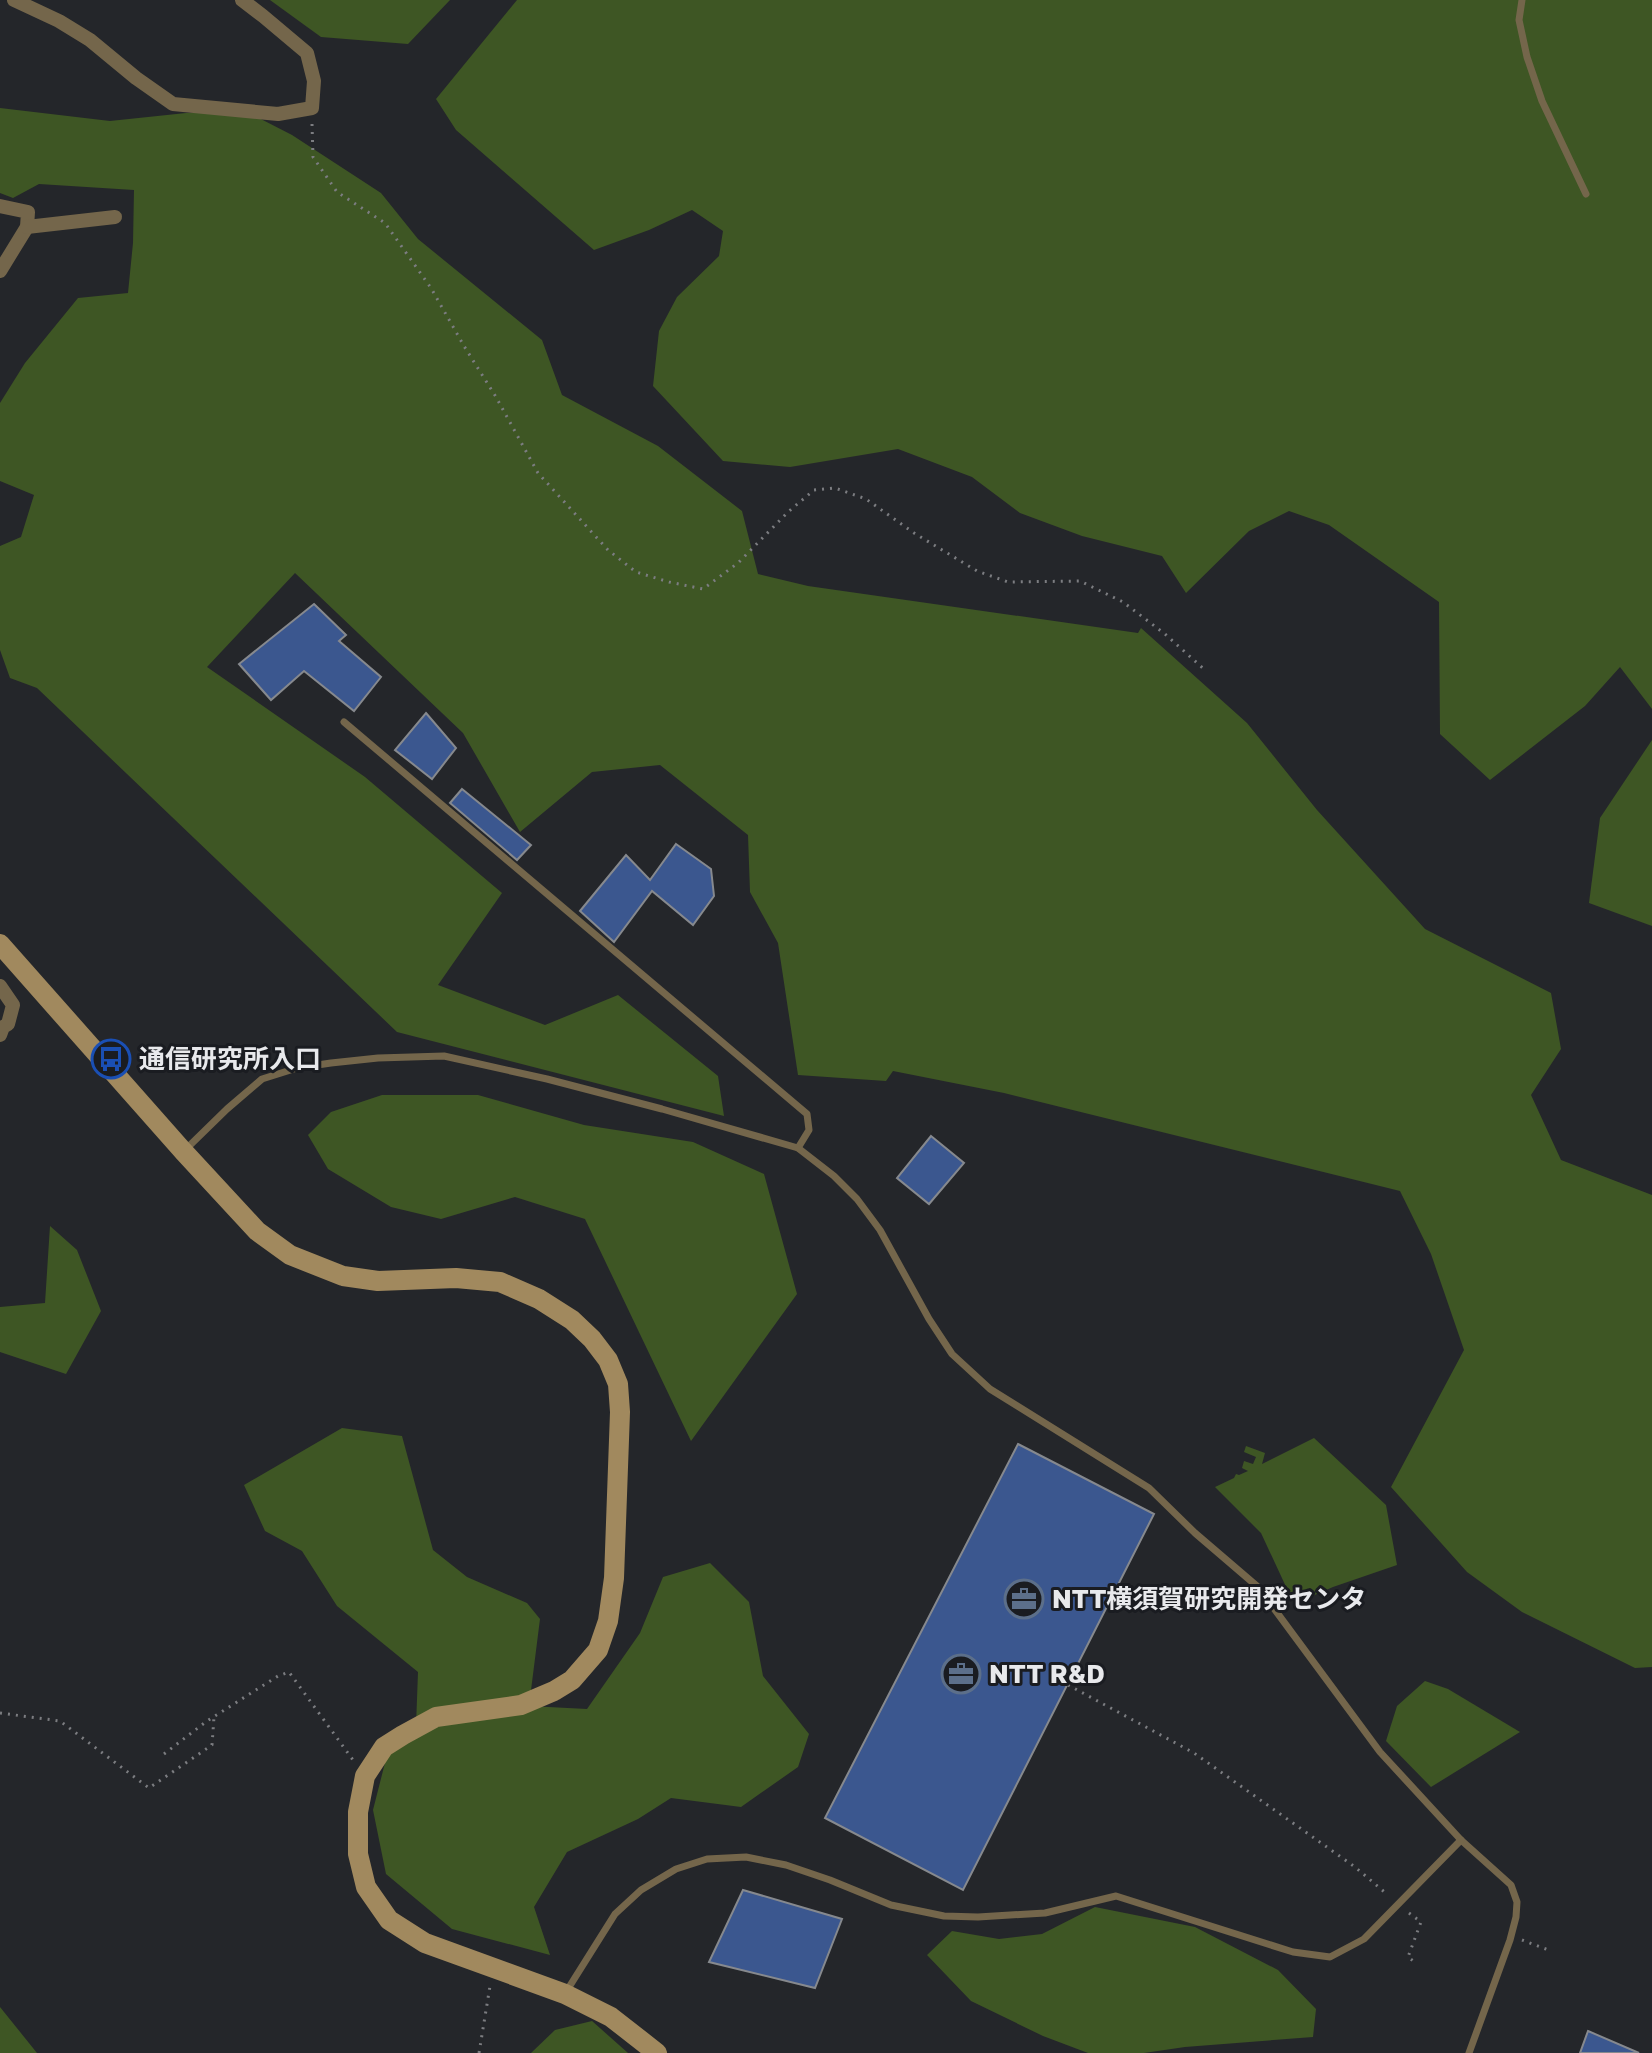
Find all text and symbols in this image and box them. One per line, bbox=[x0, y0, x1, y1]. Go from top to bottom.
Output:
bus stop icon: 通信研究所入口 bbox=[90, 1038, 132, 1080]
place label: 通信研究所入口 bbox=[139, 1043, 321, 1074]
office icon: NTT横須賀研究開発センタ bbox=[1003, 1578, 1045, 1620]
place label: NTT横須賀研究開発センタ bbox=[1052, 1583, 1366, 1614]
office icon: NTT R&D bbox=[940, 1653, 982, 1695]
place label: NTT R&D bbox=[989, 1658, 1105, 1689]

